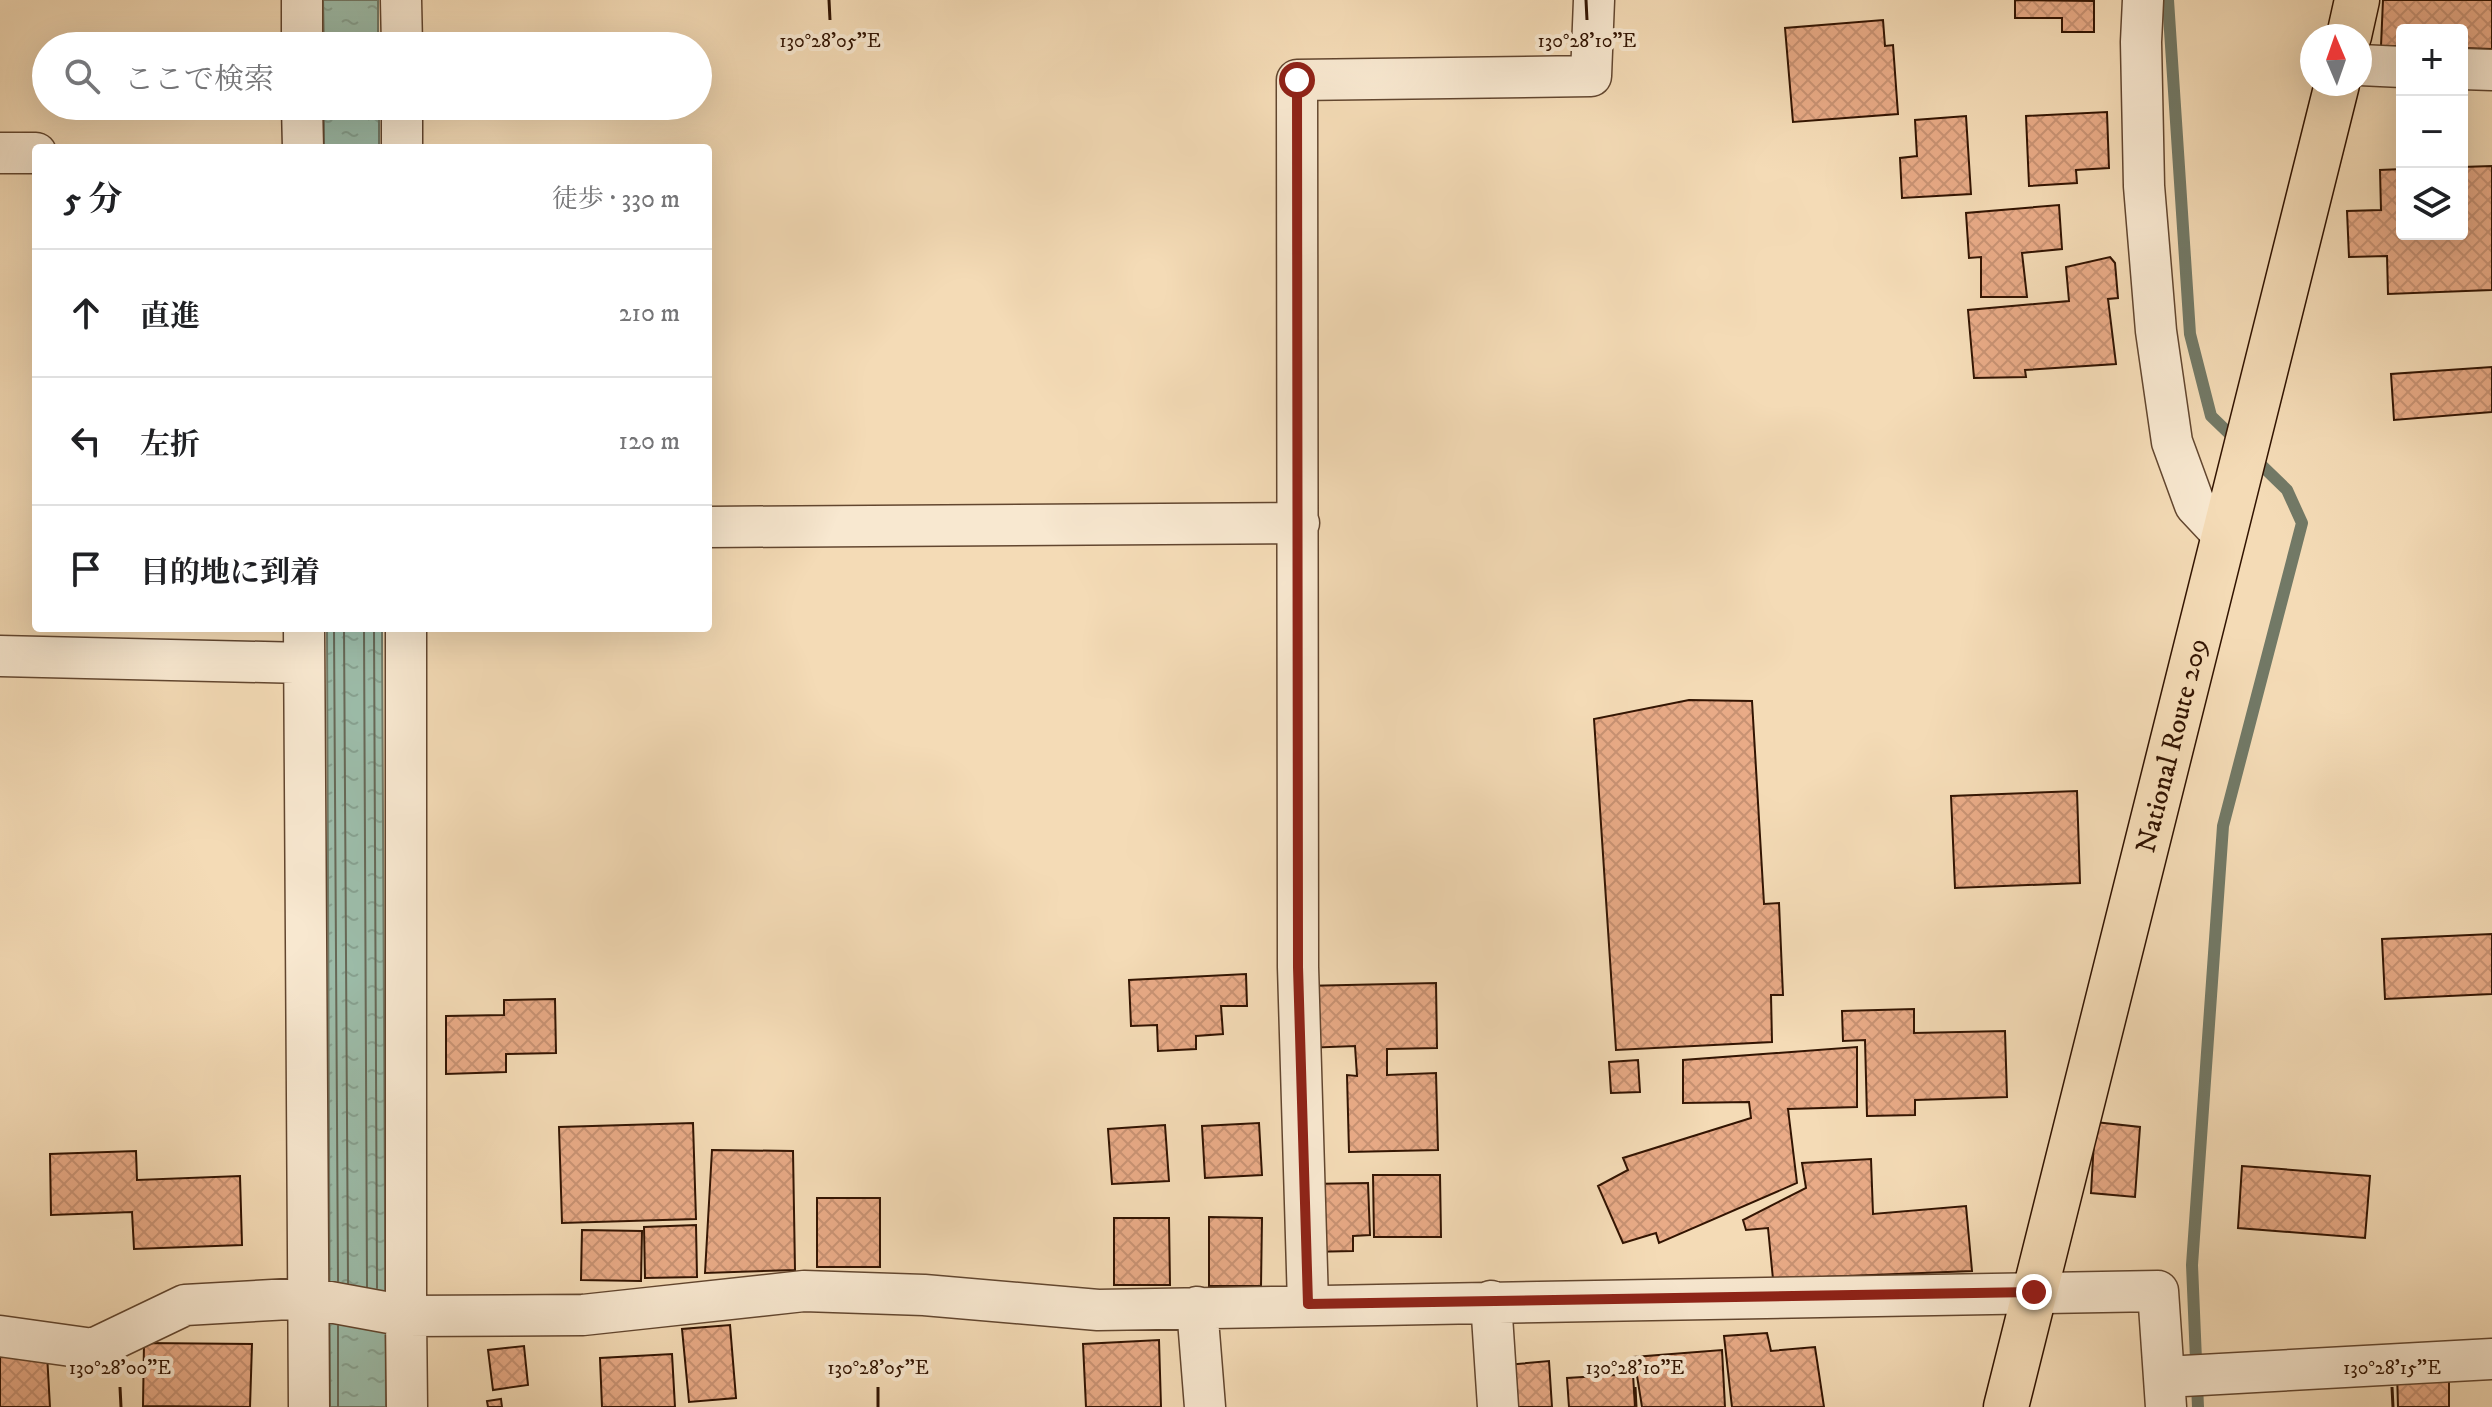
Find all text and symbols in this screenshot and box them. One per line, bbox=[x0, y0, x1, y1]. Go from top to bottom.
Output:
north arrow bbox=[2300, 24, 2372, 96]
map controls bbox=[2396, 24, 2468, 240]
button: + bbox=[2396, 24, 2468, 96]
text: 130°28'05"E bbox=[779, 29, 881, 54]
text: 130°28'10"E bbox=[1537, 29, 1637, 54]
search box bbox=[32, 32, 712, 120]
icon: search bbox=[60, 54, 104, 98]
text: ここで検索 bbox=[124, 62, 274, 99]
route start bbox=[1279, 62, 1315, 98]
button: − bbox=[2396, 96, 2468, 168]
button: layers bbox=[2396, 168, 2468, 240]
text: 5 分 bbox=[64, 179, 122, 221]
text: 徒歩 · 330 m bbox=[552, 183, 680, 216]
icon: ahead bbox=[64, 291, 108, 335]
text: 210 m bbox=[619, 297, 680, 330]
text: 直進 bbox=[140, 299, 200, 336]
icon: left bbox=[64, 419, 108, 463]
text: 120 m bbox=[619, 425, 680, 458]
text: 左折 bbox=[140, 427, 200, 464]
icon: arrive bbox=[64, 547, 108, 591]
text: 目的地に到着 bbox=[140, 555, 320, 592]
street label: National Route 209 bbox=[2128, 634, 2215, 856]
route end bbox=[2016, 1274, 2052, 1310]
text: 130°28'00"E bbox=[69, 1356, 171, 1381]
text: 130°28'05"E bbox=[827, 1356, 929, 1381]
text: 130°28'10"E bbox=[1585, 1356, 1685, 1381]
text: 130°28'15"E bbox=[2343, 1356, 2441, 1381]

